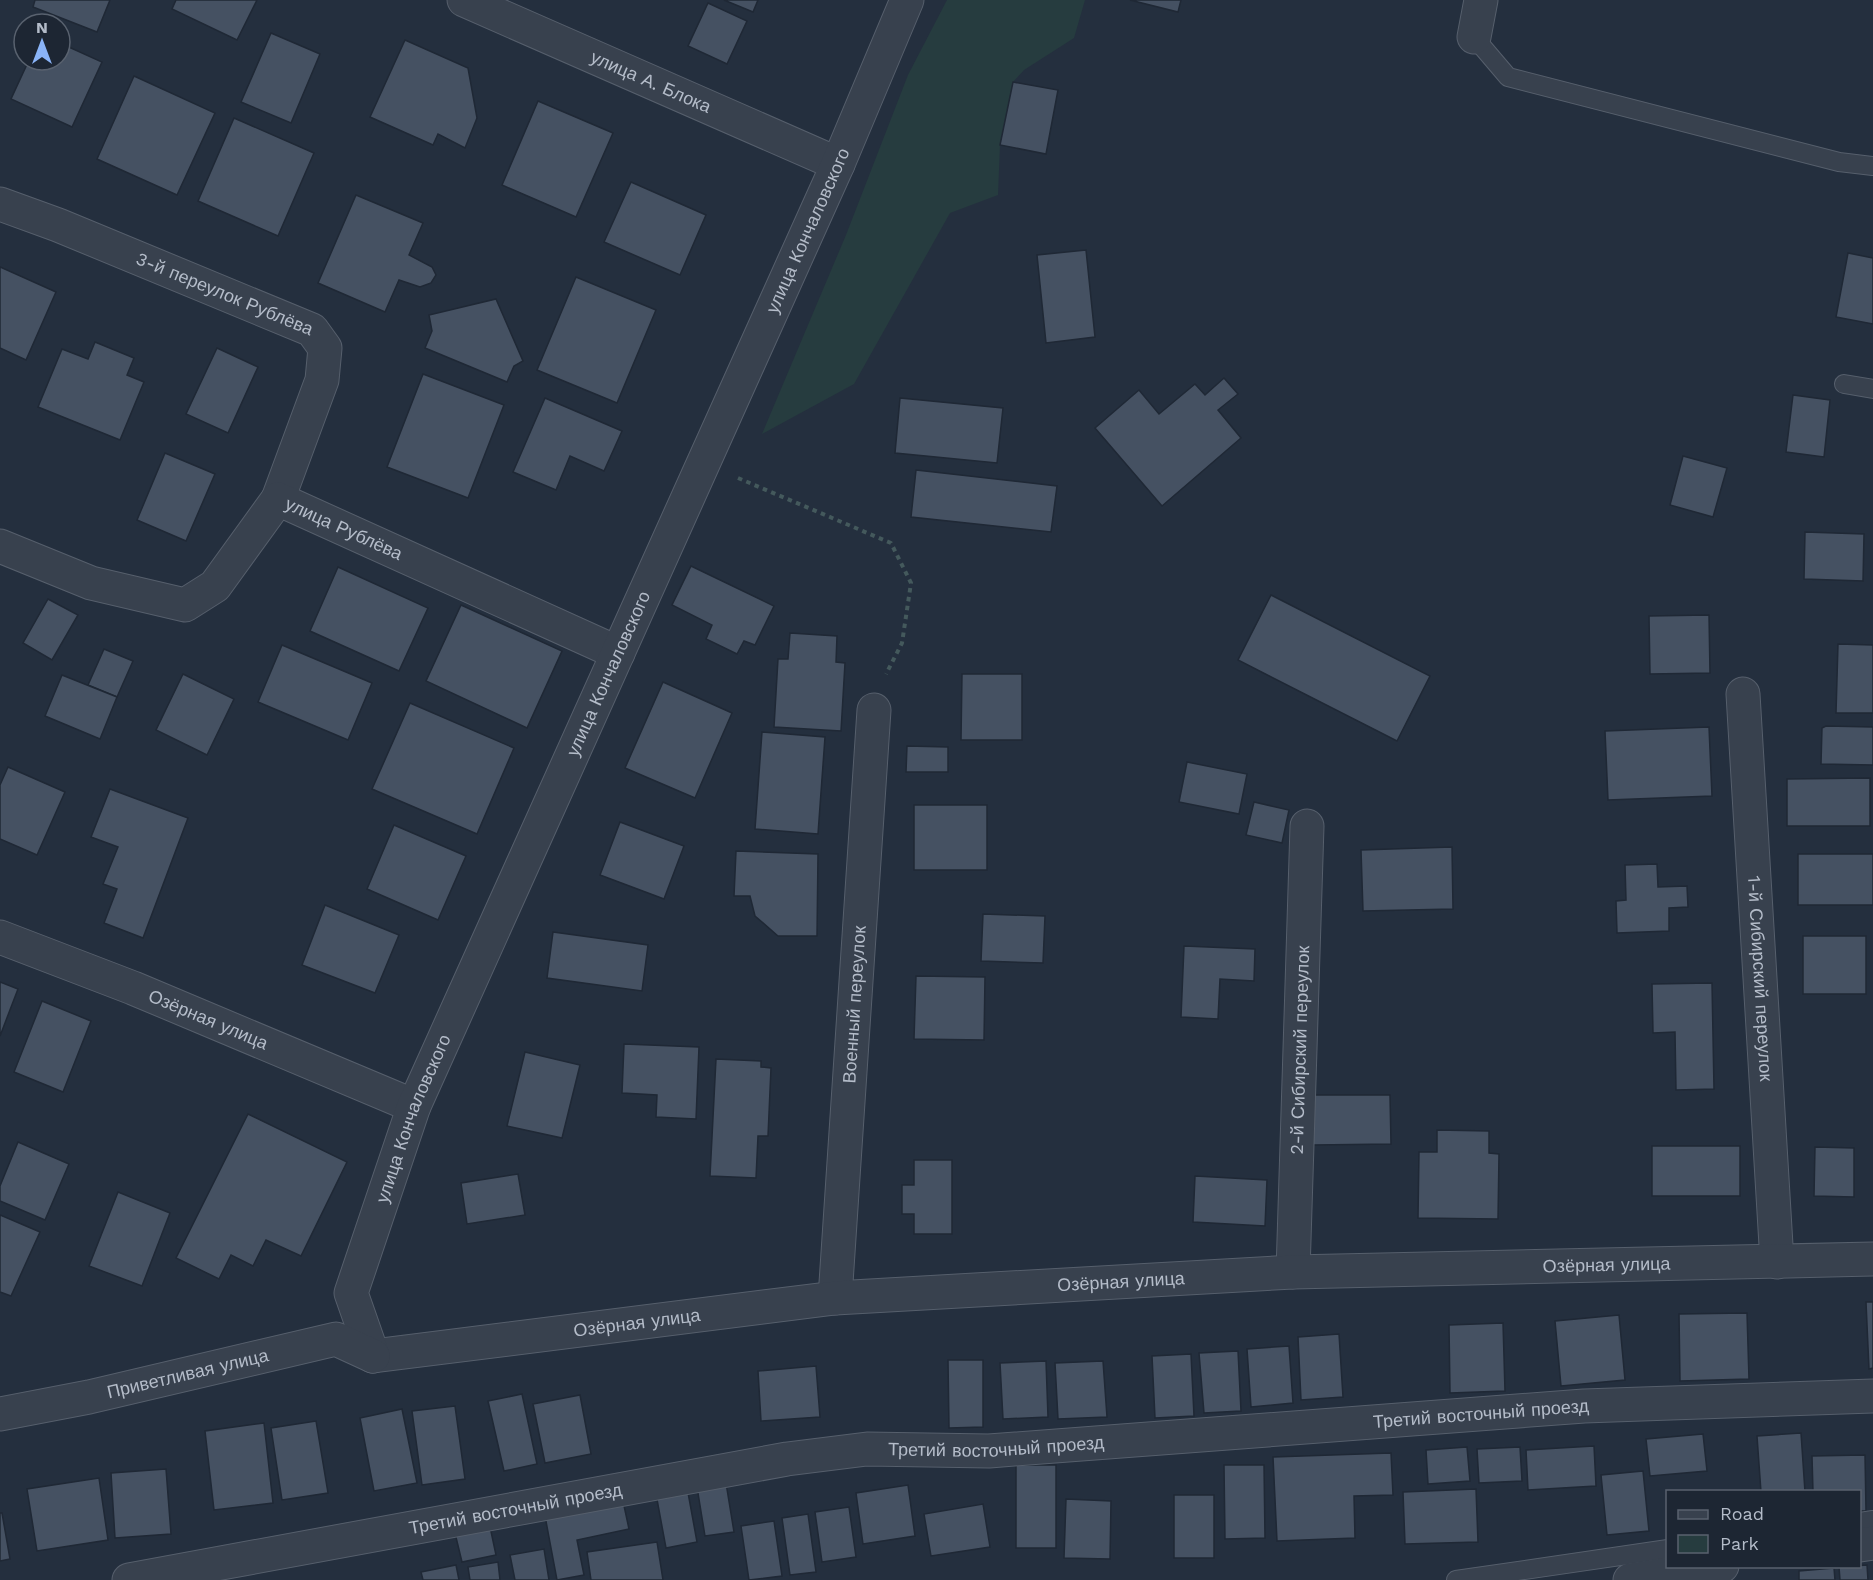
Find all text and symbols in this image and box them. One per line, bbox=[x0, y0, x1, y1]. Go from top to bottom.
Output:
north arrow bbox=[12, 12, 72, 72]
text: N bbox=[36, 18, 48, 37]
street label: улица А. Блока bbox=[588, 46, 715, 117]
street label: улица Кончаловского bbox=[761, 145, 854, 316]
street label: 3-й переулок Рублёва bbox=[133, 248, 317, 340]
street label: улица Рублёва bbox=[282, 493, 407, 564]
street label: улица Кончаловского bbox=[562, 588, 654, 760]
street label: 1-й Сибирский переулок bbox=[1744, 875, 1777, 1082]
street label: Военный переулок bbox=[838, 925, 870, 1084]
street label: 2-й Сибирский переулок bbox=[1286, 945, 1313, 1155]
street label: Озёрная улица bbox=[145, 985, 272, 1054]
street label: улица Кончаловского bbox=[371, 1031, 455, 1205]
street label: Озёрная улица bbox=[1542, 1253, 1672, 1276]
street label: Озёрная улица bbox=[1057, 1267, 1186, 1295]
street label: Озёрная улица bbox=[572, 1304, 702, 1341]
street label: Приветливая улица bbox=[105, 1344, 271, 1402]
street label: Третий восточный проезд bbox=[1372, 1395, 1590, 1432]
street label: Третий восточный проезд bbox=[888, 1431, 1105, 1461]
street label: Третий восточный проезд bbox=[407, 1478, 624, 1538]
legend bbox=[1666, 1490, 1861, 1568]
text: Road bbox=[1720, 1503, 1764, 1524]
text: Park bbox=[1720, 1533, 1759, 1554]

